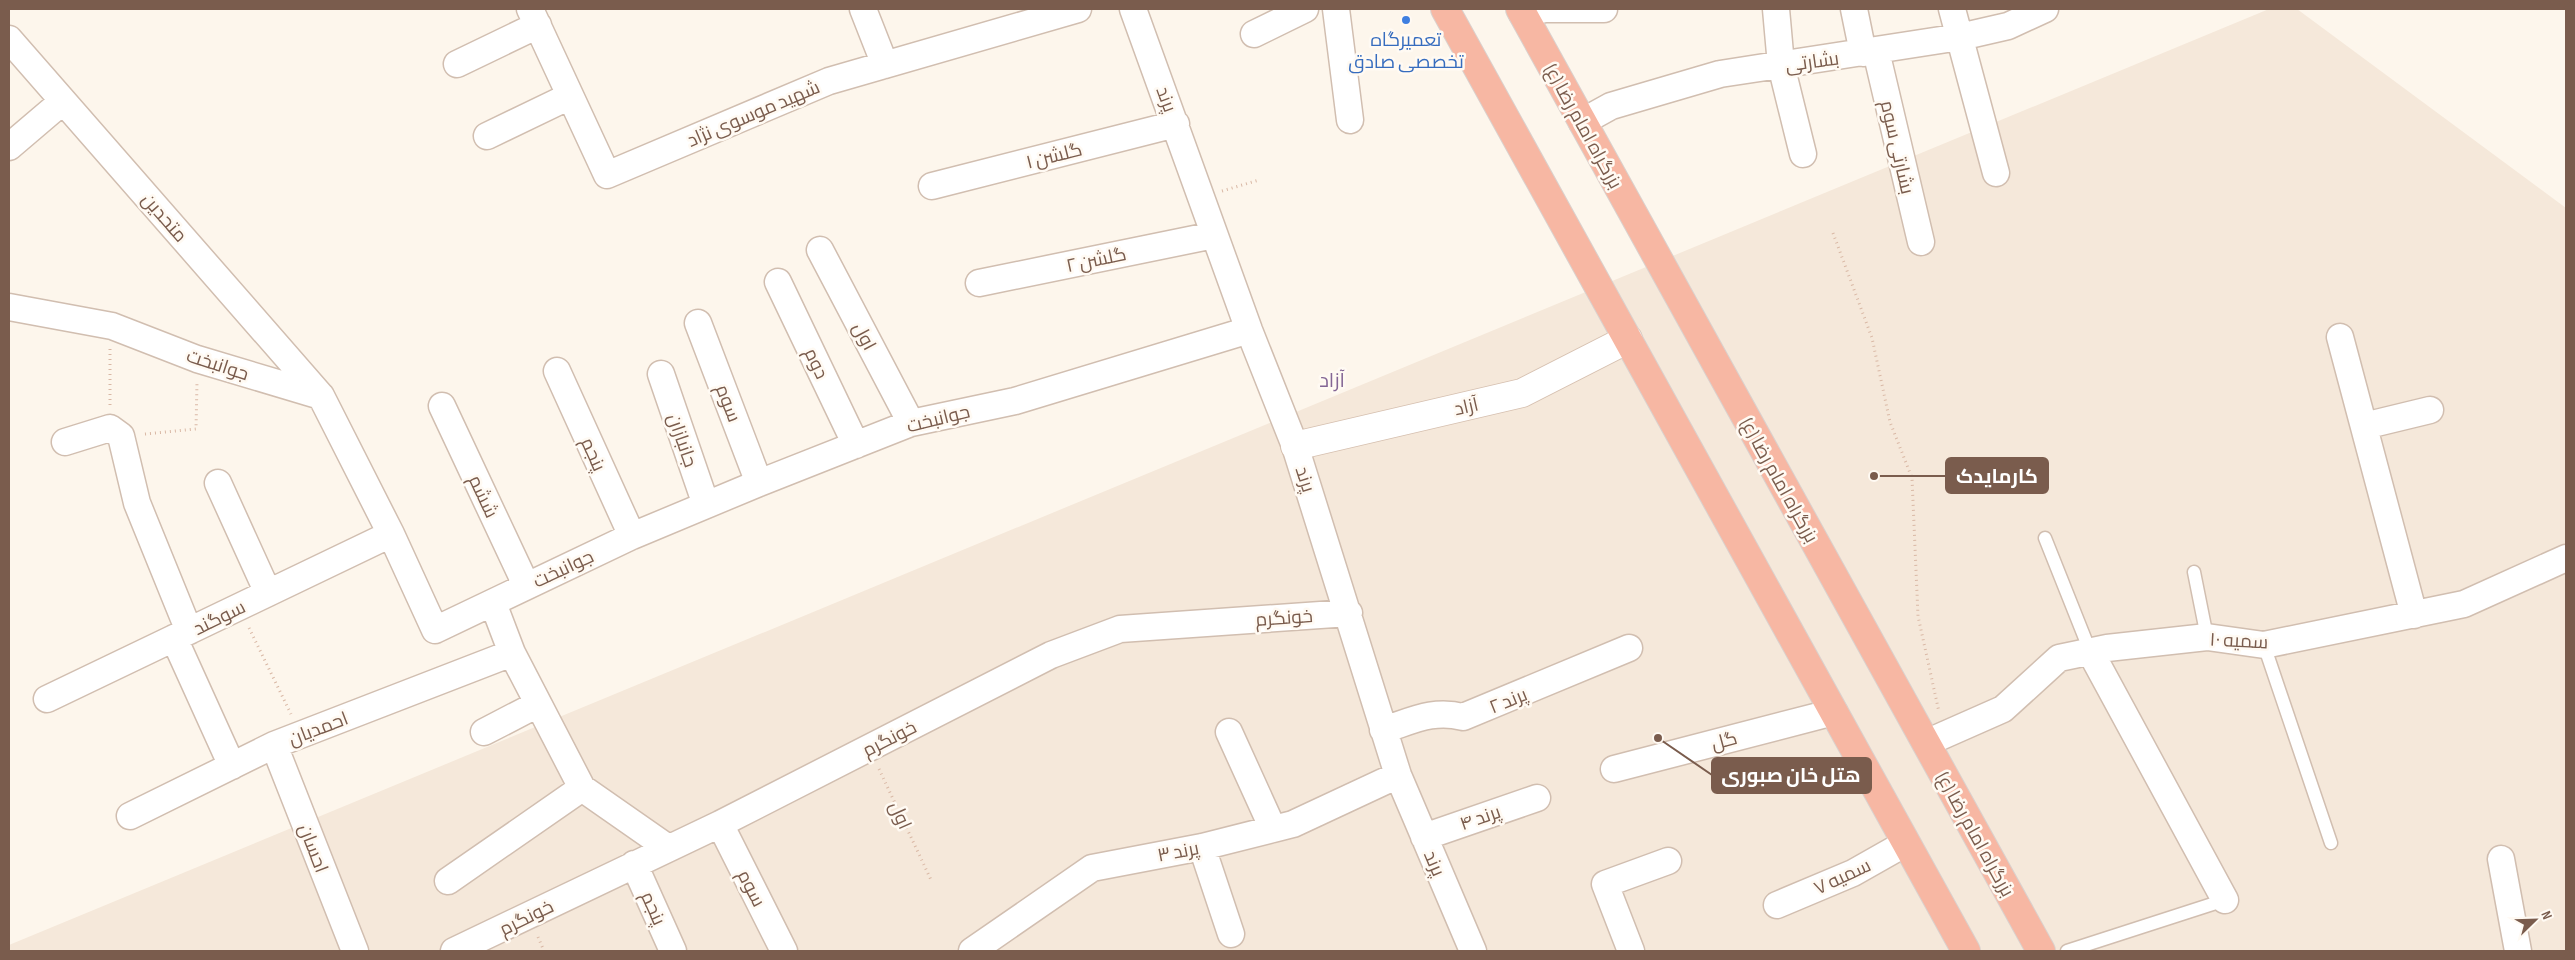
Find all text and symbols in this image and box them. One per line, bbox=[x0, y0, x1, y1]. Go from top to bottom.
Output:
marker: تعمیرگاه تخصصی صادق bbox=[1400, 14, 1412, 26]
place label: تعمیرگاه تخصصی صادق bbox=[1348, 29, 1464, 74]
street label: بشارتی bbox=[1784, 47, 1840, 78]
street label: بزرگراه امام رضا (ع) bbox=[1538, 60, 1627, 194]
street label: شهید موسوی نژاد bbox=[684, 76, 823, 153]
street label: پرند bbox=[1150, 83, 1181, 116]
street label: بشارتی سوم bbox=[1874, 98, 1918, 197]
street label: گلشن ۱ bbox=[1024, 138, 1085, 174]
street label: متحدین bbox=[136, 189, 191, 247]
street label: گلشن ۲ bbox=[1064, 243, 1129, 278]
street label: اول bbox=[847, 319, 880, 355]
street label: جوانبخت bbox=[183, 345, 252, 386]
street label: دوم bbox=[798, 345, 833, 383]
district label: آزاد bbox=[1319, 369, 1345, 393]
street label: سوم bbox=[709, 381, 745, 426]
street label: آزاد bbox=[1452, 394, 1481, 421]
street label: جوانبخت bbox=[904, 401, 972, 438]
street label: جانبازان bbox=[662, 411, 701, 470]
street label: بزرگراه امام رضا (ع) bbox=[1734, 414, 1823, 548]
street label: پنجم bbox=[574, 434, 610, 476]
callout: کارمایدک bbox=[1946, 458, 2048, 493]
street label: پرند bbox=[1290, 464, 1320, 495]
text: کارمایدک bbox=[1956, 465, 2038, 489]
street label: ششم bbox=[462, 472, 502, 522]
street label: جوانبخت bbox=[530, 545, 598, 593]
street label: سوگند bbox=[190, 596, 250, 641]
street label: خونگرم bbox=[1255, 605, 1314, 633]
street label: سمیه ۱۰ bbox=[2209, 628, 2269, 655]
street label: پرند ۲ bbox=[1486, 683, 1531, 719]
street label: احمدیان bbox=[285, 708, 352, 751]
street label: خونگرم bbox=[859, 716, 921, 764]
street label: گل bbox=[1709, 727, 1740, 756]
callout: هتل خان صبوری bbox=[1712, 758, 1871, 793]
text: هتل خان صبوری bbox=[1721, 764, 1861, 788]
street label: بزرگراه امام رضا (ع) bbox=[1930, 768, 2019, 902]
street label: اول bbox=[883, 798, 916, 833]
street label: پرند ۴ bbox=[1457, 801, 1504, 836]
street label: احسان bbox=[293, 821, 332, 876]
street label: پرند ۳ bbox=[1156, 837, 1201, 868]
street label: پرند bbox=[1418, 847, 1449, 880]
street label: سمیه ۷ bbox=[1811, 854, 1875, 900]
street label: سوم bbox=[731, 866, 770, 912]
street label: پنجم bbox=[634, 888, 670, 930]
street label: خونگرم bbox=[496, 895, 558, 942]
north arrow bbox=[2510, 895, 2560, 945]
text: N bbox=[2537, 908, 2556, 922]

